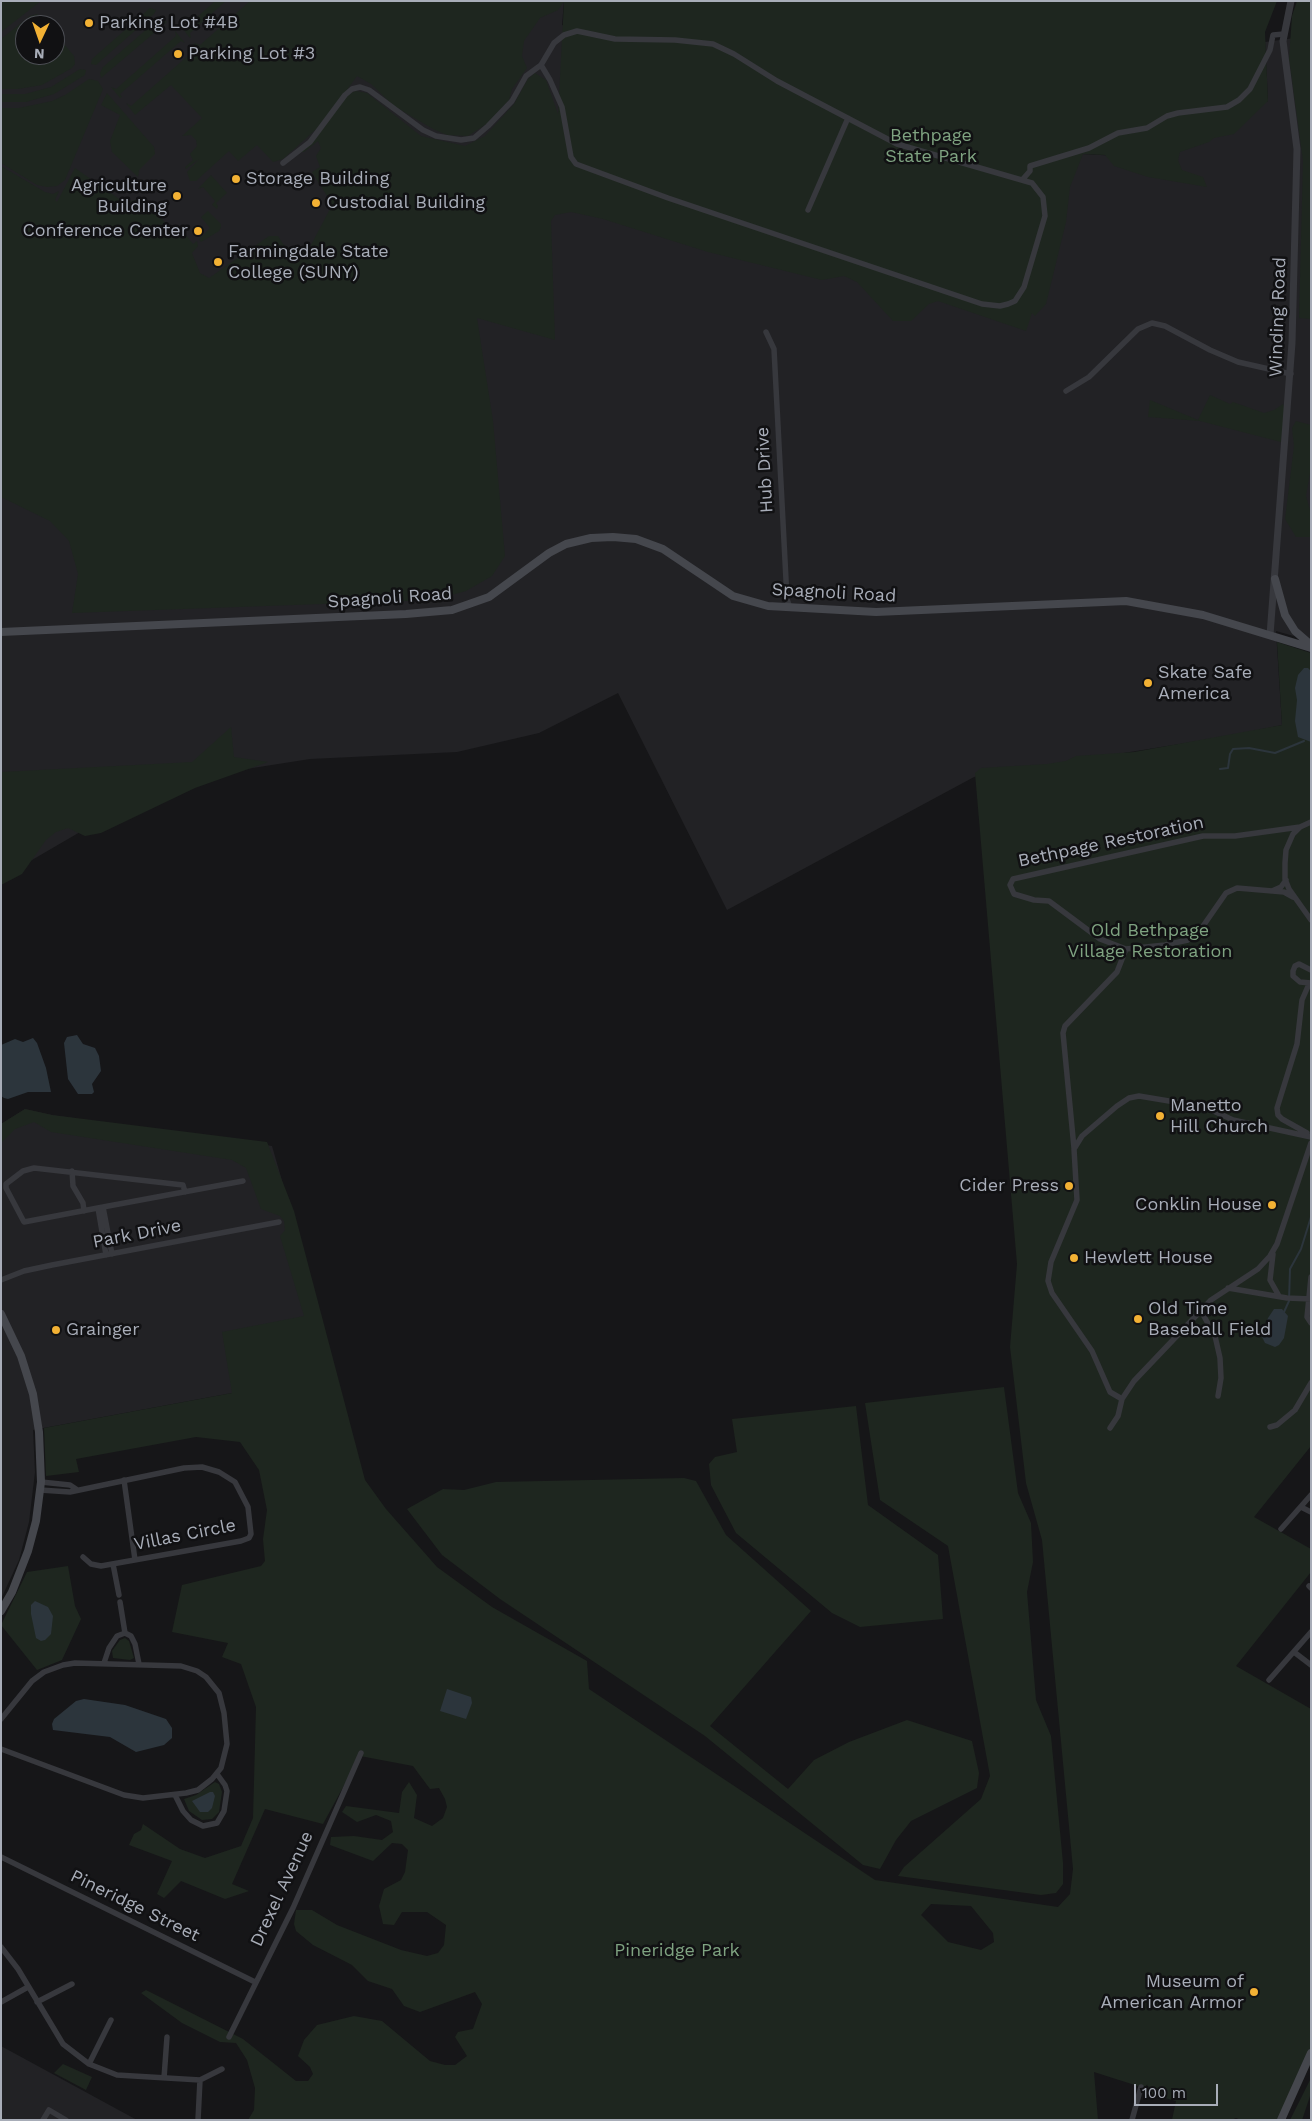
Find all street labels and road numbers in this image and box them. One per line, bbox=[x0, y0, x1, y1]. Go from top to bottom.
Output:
street label: Winding Road bbox=[1265, 257, 1291, 377]
street label: Hub Drive bbox=[752, 426, 778, 514]
street label: Spagnoli Road bbox=[771, 579, 897, 607]
street label: Spagnoli Road bbox=[327, 583, 453, 613]
street label: Bethpage Restoration bbox=[1016, 812, 1206, 872]
street label: Park Drive bbox=[91, 1215, 183, 1253]
street label: Villas Circle bbox=[132, 1515, 238, 1555]
street label: Drexel Avenue bbox=[246, 1828, 318, 1950]
street label: Pineridge Street bbox=[67, 1865, 203, 1947]

